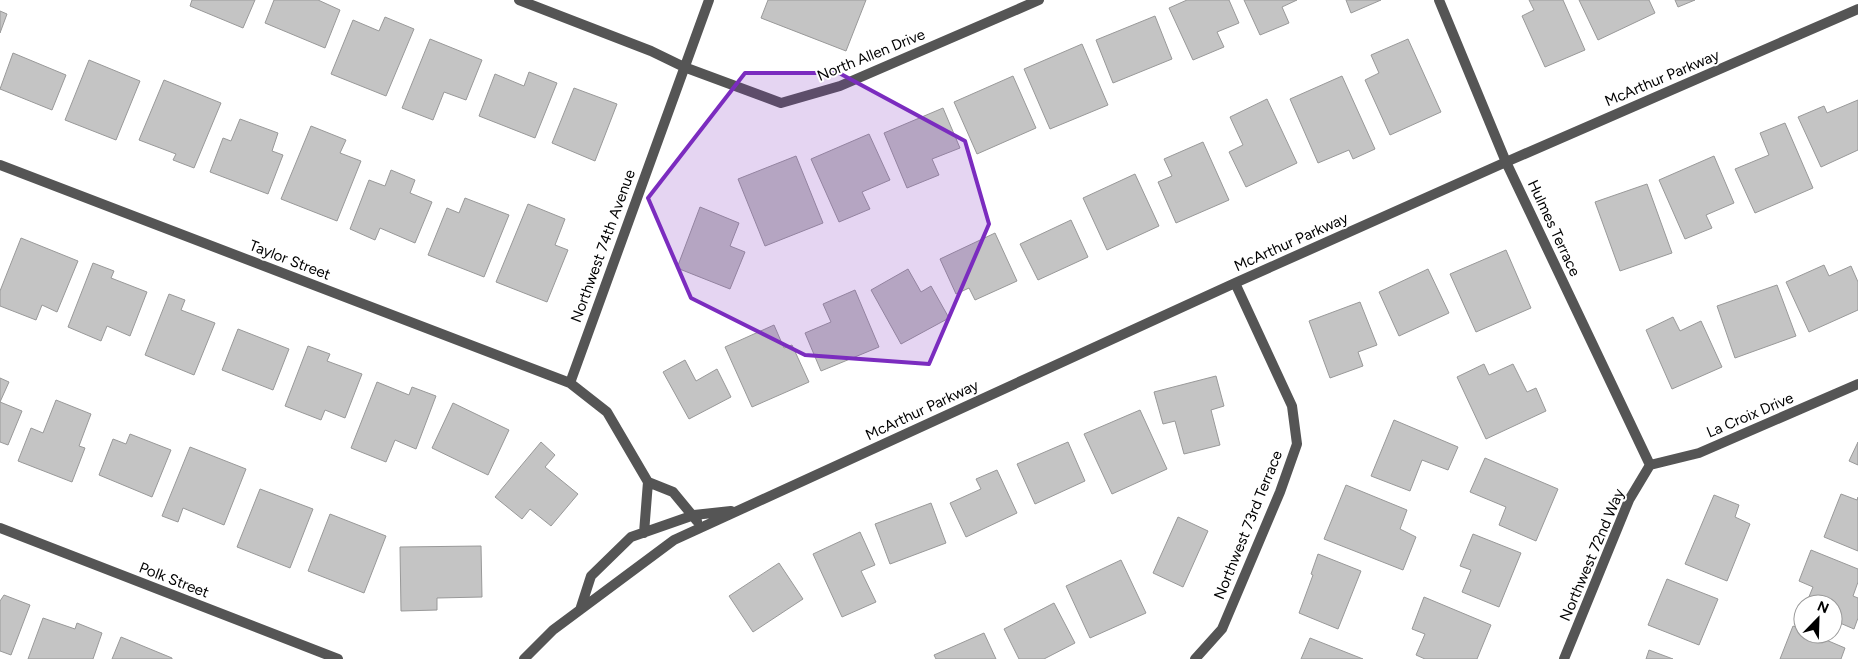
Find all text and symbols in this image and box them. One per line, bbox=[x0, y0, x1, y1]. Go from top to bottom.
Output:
street label: North Allen Drive bbox=[814, 25, 928, 85]
street label: McArthur Parkway bbox=[1602, 46, 1722, 110]
street label: Northwest 74th Avenue bbox=[567, 167, 639, 325]
street label: Hulmes Terrace bbox=[1524, 177, 1584, 279]
street label: McArthur Parkway bbox=[1231, 209, 1351, 275]
street label: Taylor Street bbox=[247, 236, 333, 284]
street label: McArthur Parkway bbox=[863, 376, 982, 444]
street label: La Croix Drive bbox=[1704, 389, 1796, 441]
street label: Northwest 73rd Terrace bbox=[1210, 448, 1286, 602]
street label: Northwest 72nd Way bbox=[1556, 486, 1628, 624]
street label: Polk Street bbox=[136, 558, 212, 602]
north arrow bbox=[1793, 594, 1843, 644]
text: N bbox=[1815, 598, 1831, 617]

